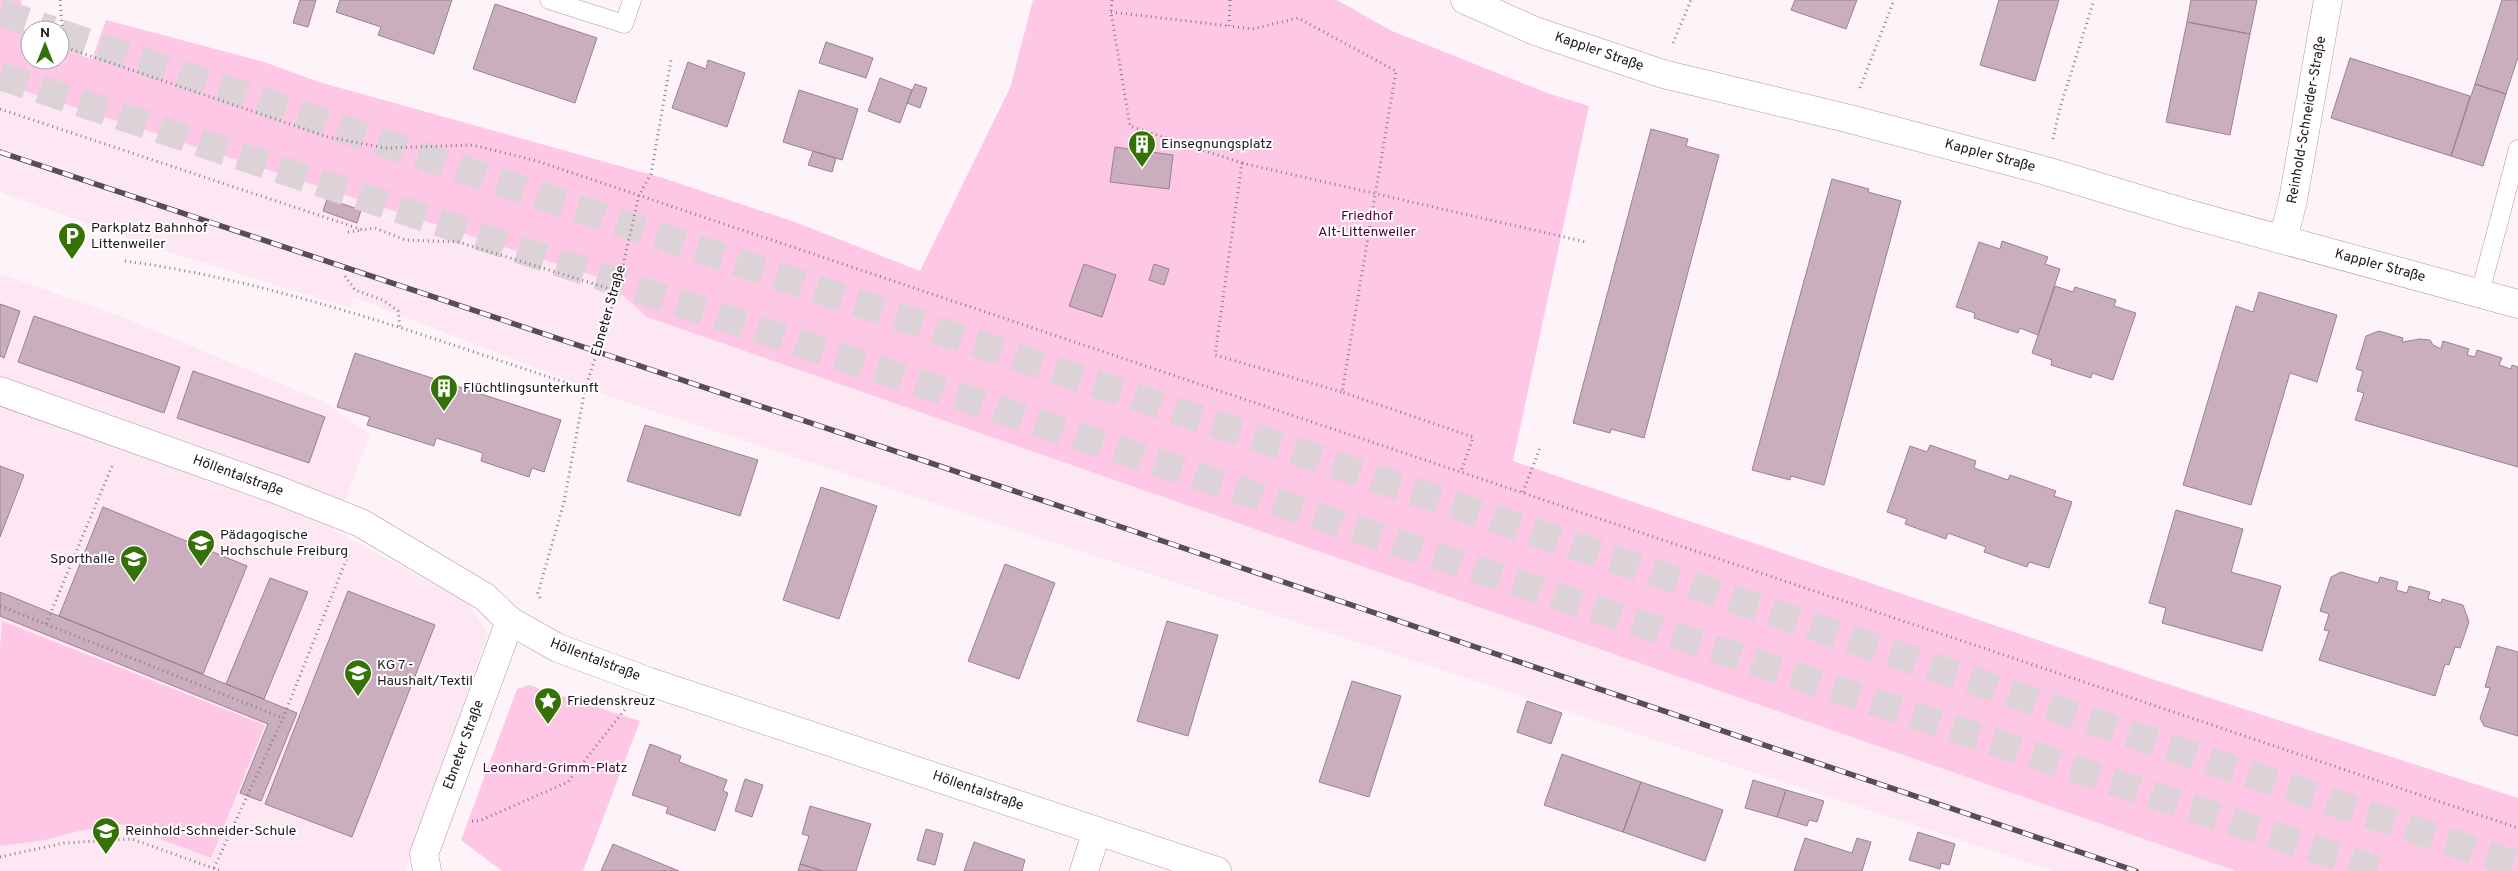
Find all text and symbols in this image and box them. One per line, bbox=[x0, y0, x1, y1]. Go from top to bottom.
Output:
north arrow bbox=[20, 20, 70, 70]
text: N bbox=[40, 25, 50, 42]
street label: Kappler Straße bbox=[1552, 29, 1646, 75]
street label: Reinhold-Schneider-Straße bbox=[2284, 35, 2330, 205]
building icon: Einsegnungsplatz bbox=[1127, 129, 1157, 168]
place label: Einsegnungsplatz bbox=[1161, 136, 1272, 153]
street label: Kappler Straße bbox=[1943, 136, 2037, 176]
park label: Friedhof Alt-Littenweiler bbox=[1318, 208, 1417, 241]
place label: Parkplatz Bahnhof Littenweiler bbox=[91, 220, 208, 253]
parking icon: Parkplatz Bahnhof Littenweiler bbox=[57, 221, 87, 260]
street label: Kappler Straße bbox=[2333, 246, 2427, 286]
street label: Ebneter Straße bbox=[588, 263, 630, 359]
building icon: Flüchtlingsunterkunft bbox=[429, 373, 459, 412]
place label: Flüchtlingsunterkunft bbox=[463, 380, 599, 397]
street label: Höllentalstraße bbox=[190, 452, 286, 500]
place label: Pädagogische Hochschule Freiburg bbox=[220, 527, 348, 560]
school or university icon: Pädagogische Hochschule Freiburg bbox=[186, 528, 216, 567]
school or university icon: Sporthalle bbox=[119, 544, 149, 583]
place label: Sporthalle bbox=[50, 551, 115, 568]
street label: Höllentalstraße bbox=[547, 635, 643, 685]
place label: KG 7 - Haushalt/Textil bbox=[377, 657, 473, 690]
school or university icon: KG 7 - Haushalt/Textil bbox=[343, 658, 373, 697]
place icon: Friedenskreuz bbox=[533, 686, 563, 725]
place label: Friedenskreuz bbox=[567, 693, 656, 710]
street label: Ebneter Straße bbox=[440, 698, 488, 792]
park label: Leonhard-Grimm-Platz bbox=[482, 760, 628, 777]
street label: Höllentalstraße bbox=[930, 767, 1026, 815]
school or university icon: Reinhold-Schneider-Schule bbox=[91, 816, 121, 855]
place label: Reinhold-Schneider-Schule bbox=[125, 823, 296, 840]

